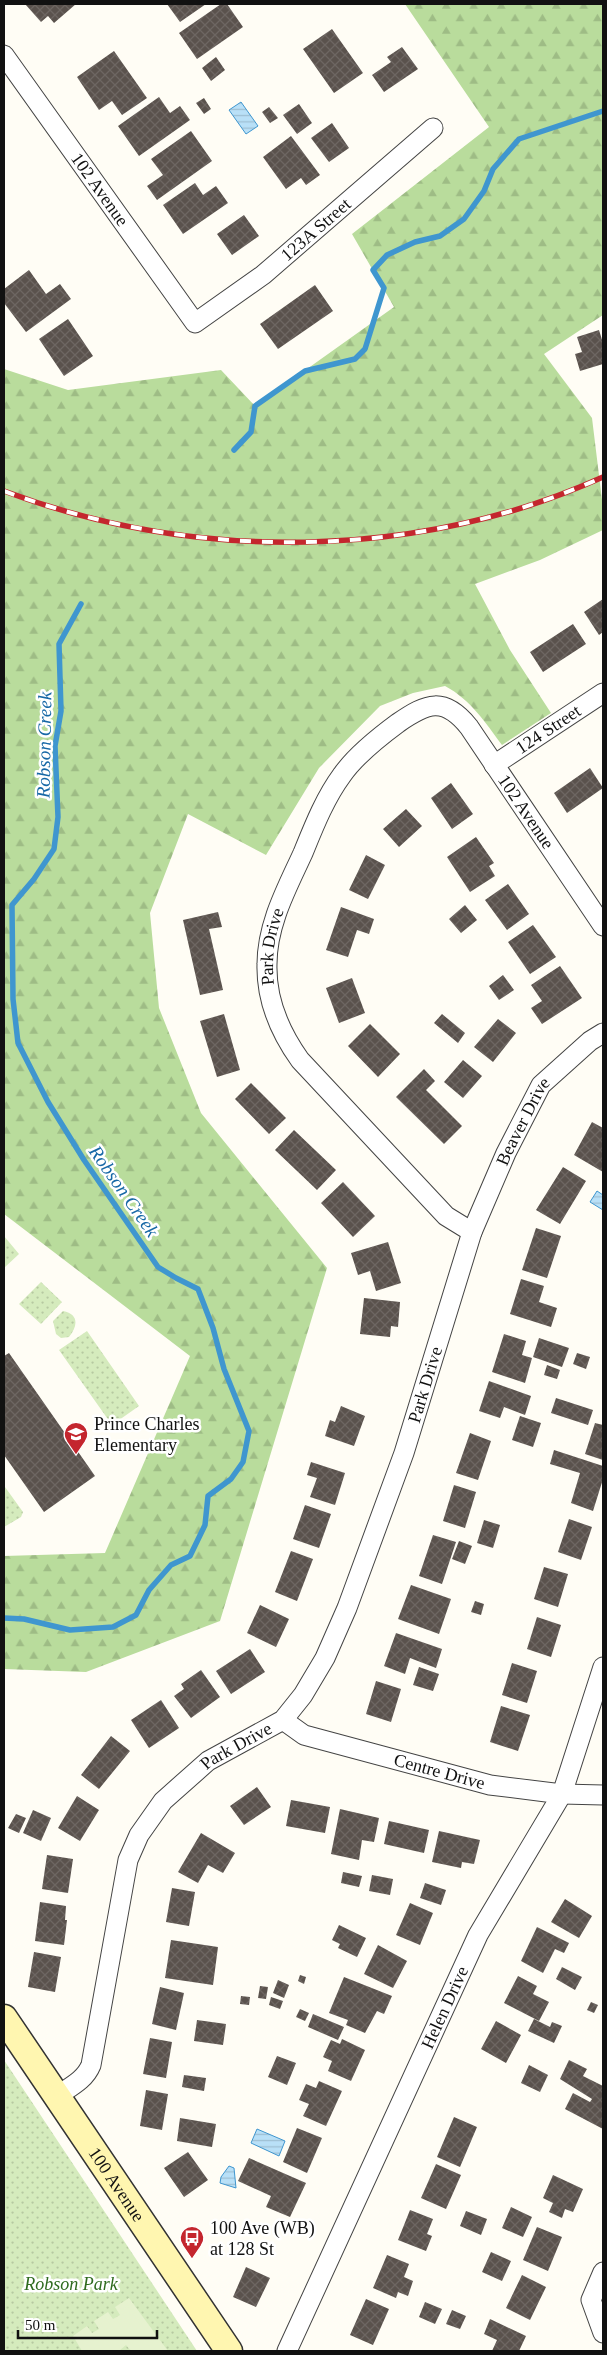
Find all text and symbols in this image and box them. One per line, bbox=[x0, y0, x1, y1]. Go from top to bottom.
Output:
street label: 102 Avenue bbox=[67, 149, 133, 230]
street label: 123A Street bbox=[277, 194, 355, 265]
water label: Robson Creek bbox=[33, 691, 55, 799]
street label: 124 Street bbox=[512, 701, 584, 758]
street label: 102 Avenue bbox=[494, 771, 558, 853]
street label: Park Drive bbox=[257, 905, 288, 986]
street label: Beaver Drive bbox=[492, 1072, 553, 1168]
water label: Robson Creek bbox=[84, 1141, 163, 1241]
street label: Park Drive bbox=[404, 1344, 446, 1425]
place label: Prince Charles Elementary bbox=[94, 1414, 199, 1455]
school or university icon: Prince Charles Elementary bbox=[63, 1421, 89, 1455]
street label: Park Drive bbox=[196, 1718, 275, 1773]
street label: Centre Drive bbox=[392, 1750, 487, 1793]
street label: Helen Drive bbox=[417, 1963, 472, 2052]
street label: 100 Avenue bbox=[84, 2144, 149, 2225]
place label: 100 Ave (WB) at 128 St bbox=[210, 2218, 315, 2259]
bus stop icon: 100 Ave (WB) at 128 St bbox=[179, 2225, 205, 2259]
park label: Robson Park bbox=[23, 2274, 119, 2294]
scale bar bbox=[18, 2308, 156, 2340]
text: 50 m bbox=[25, 2317, 56, 2333]

